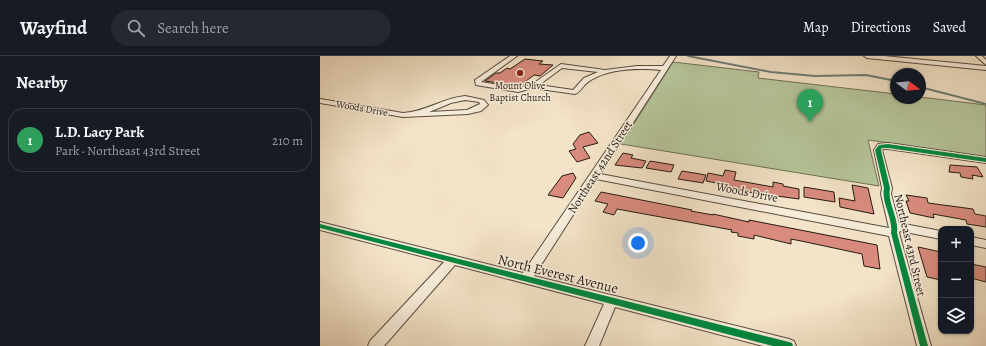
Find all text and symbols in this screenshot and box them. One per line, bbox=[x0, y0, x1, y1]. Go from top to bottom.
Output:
search box bbox=[111, 10, 391, 46]
text: Wayfind bbox=[20, 15, 87, 41]
icon: search bbox=[125, 17, 147, 39]
text: Search here bbox=[157, 18, 229, 38]
text: Map bbox=[803, 18, 829, 37]
text: Directions bbox=[851, 18, 911, 37]
text: Saved bbox=[933, 18, 966, 37]
marker: Mount Olive Baptist Church bbox=[515, 68, 525, 78]
north arrow bbox=[890, 68, 926, 104]
text: Nearby bbox=[16, 71, 67, 94]
place label: Mount Olive Baptist Church bbox=[489, 79, 551, 105]
pin: 1 bbox=[797, 89, 823, 122]
street label: Woods Drive bbox=[334, 97, 389, 119]
street label: Northeast 42nd Street bbox=[564, 118, 636, 216]
text: L.D. Lacy Park bbox=[55, 122, 144, 142]
text: 1 bbox=[28, 132, 32, 149]
text: 210 m bbox=[272, 132, 303, 149]
text: Park · Northeast 43rd Street bbox=[55, 142, 201, 159]
street label: Woods Drive bbox=[714, 178, 779, 206]
street label: Northeast 43rd Street bbox=[890, 192, 930, 298]
map controls bbox=[938, 226, 974, 334]
button: + bbox=[938, 226, 974, 262]
your location bbox=[628, 233, 648, 253]
street label: North Everest Avenue bbox=[496, 250, 620, 298]
button: − bbox=[938, 262, 974, 298]
button: layers bbox=[938, 298, 974, 334]

